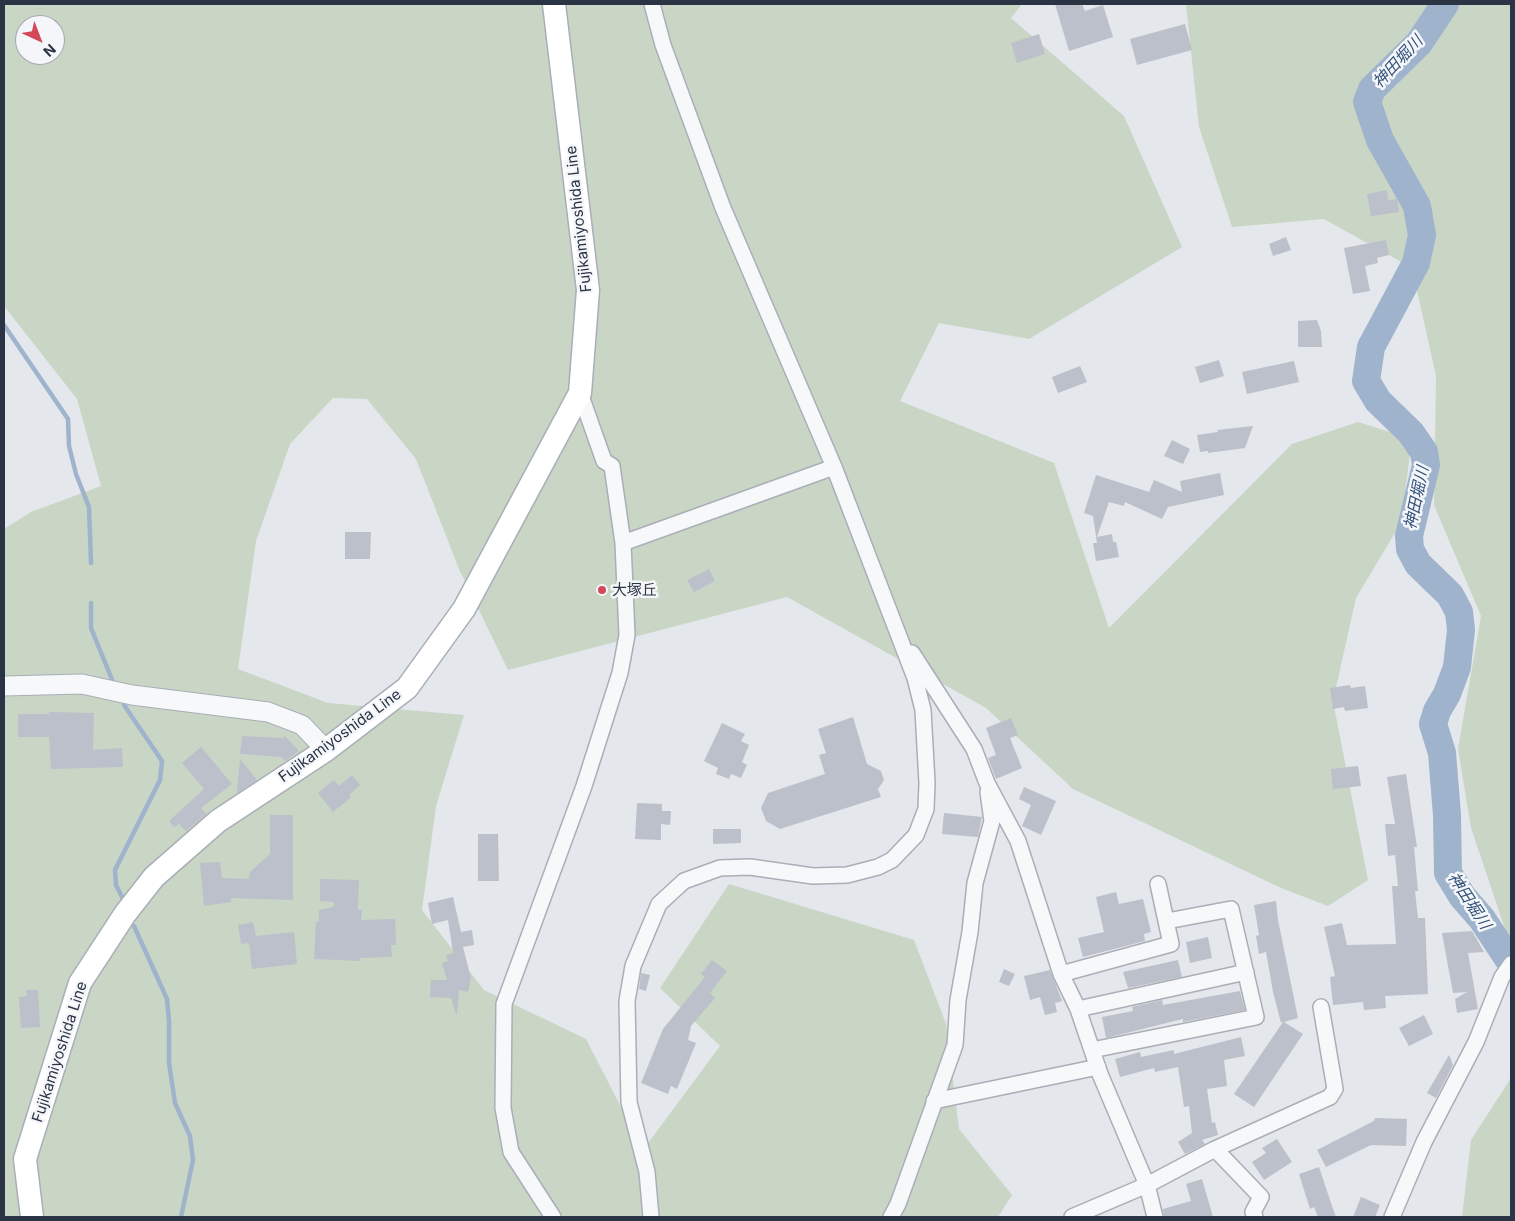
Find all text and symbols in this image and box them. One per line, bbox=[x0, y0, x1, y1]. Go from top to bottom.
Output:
north arrow bbox=[15, 15, 65, 65]
water label: 神田堀川 bbox=[1369, 32, 1427, 92]
text: N bbox=[40, 41, 60, 60]
street label: Fujikamiyoshida Line bbox=[562, 145, 596, 293]
water label: 神田堀川 bbox=[1401, 465, 1433, 531]
place label: 大塚丘 bbox=[612, 581, 657, 599]
marker: 大塚丘 bbox=[596, 584, 608, 596]
street label: Fujikamiyoshida Line bbox=[275, 686, 405, 786]
water label: 神田堀川 bbox=[1444, 869, 1494, 933]
street label: Fujikamiyoshida Line bbox=[29, 979, 91, 1125]

